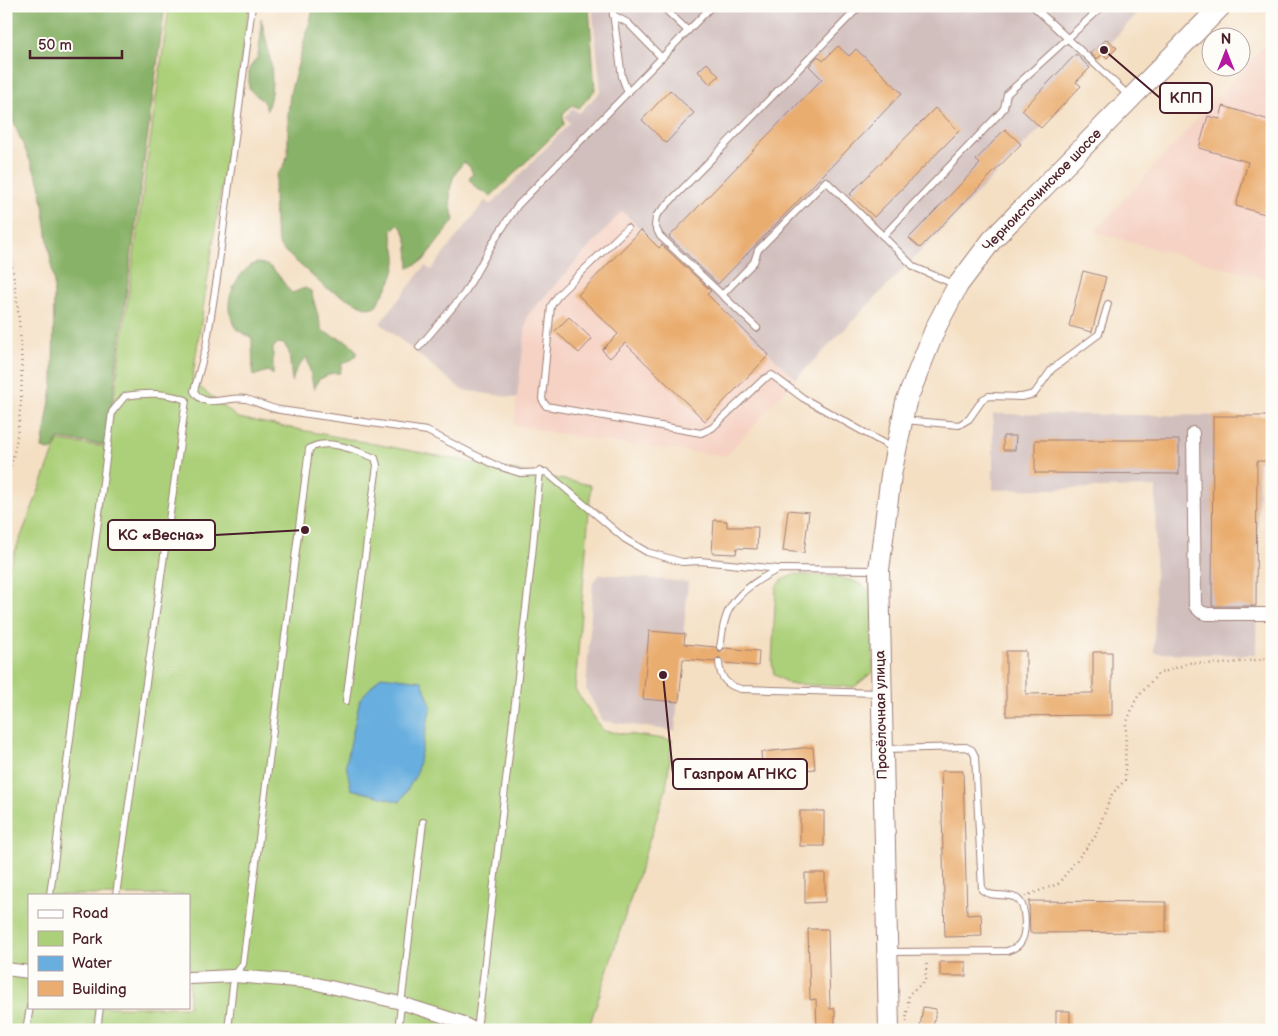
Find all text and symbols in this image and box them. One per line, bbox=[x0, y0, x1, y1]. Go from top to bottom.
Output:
scale bar bbox=[30, 28, 122, 60]
north arrow bbox=[1200, 28, 1250, 78]
text: N bbox=[1221, 31, 1231, 48]
text: 50 m bbox=[38, 36, 72, 55]
callout: КПП bbox=[1160, 83, 1212, 113]
text: КПП bbox=[1170, 89, 1202, 108]
street label: Черноисточинское шоссе bbox=[979, 125, 1105, 255]
callout: КС «Весна» bbox=[108, 520, 215, 550]
text: КС «Весна» bbox=[118, 526, 204, 545]
street label: Просёлочная улица bbox=[871, 650, 891, 780]
callout: Газпром АГНКС bbox=[673, 759, 807, 789]
text: Газпром АГНКС bbox=[683, 765, 797, 784]
legend bbox=[28, 894, 190, 1008]
text: Road bbox=[72, 904, 108, 923]
text: Park bbox=[72, 930, 103, 949]
text: Water bbox=[72, 954, 112, 973]
text: Building bbox=[72, 980, 127, 999]

